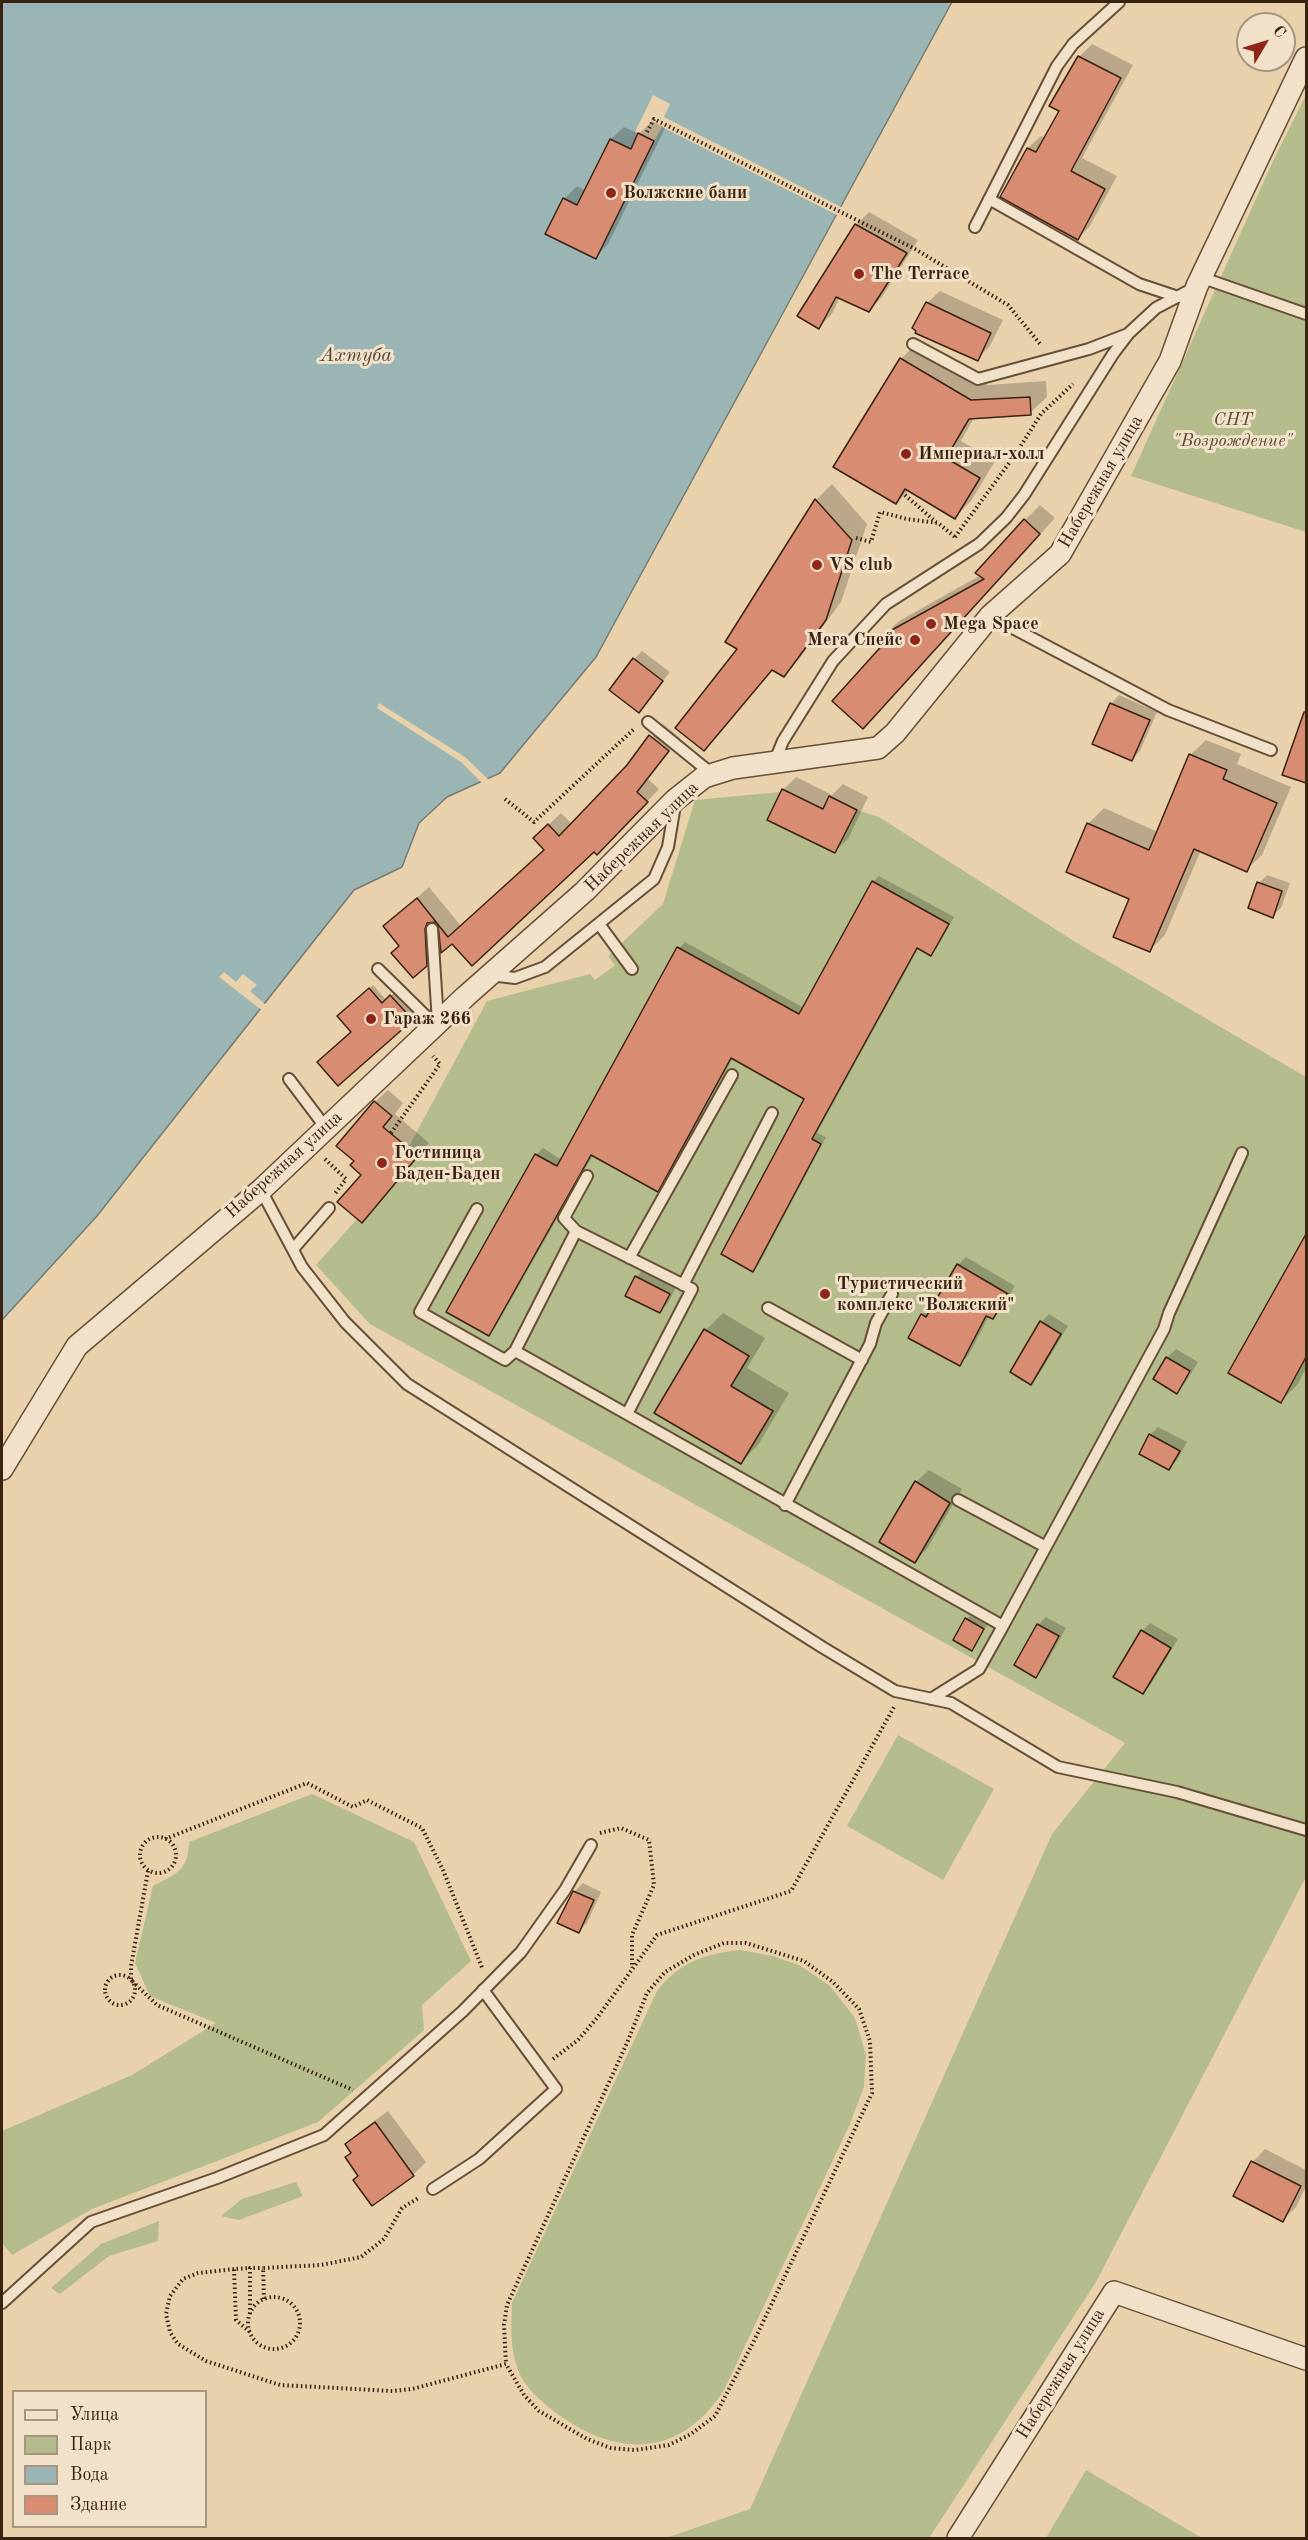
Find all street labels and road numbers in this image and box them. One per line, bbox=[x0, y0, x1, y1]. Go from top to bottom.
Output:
street label: Набережная улица bbox=[1054, 412, 1148, 552]
street label: Набережная улица bbox=[581, 777, 703, 897]
street label: Набережная улица bbox=[221, 1107, 347, 1223]
street label: Набережная улица bbox=[1012, 2305, 1110, 2443]

